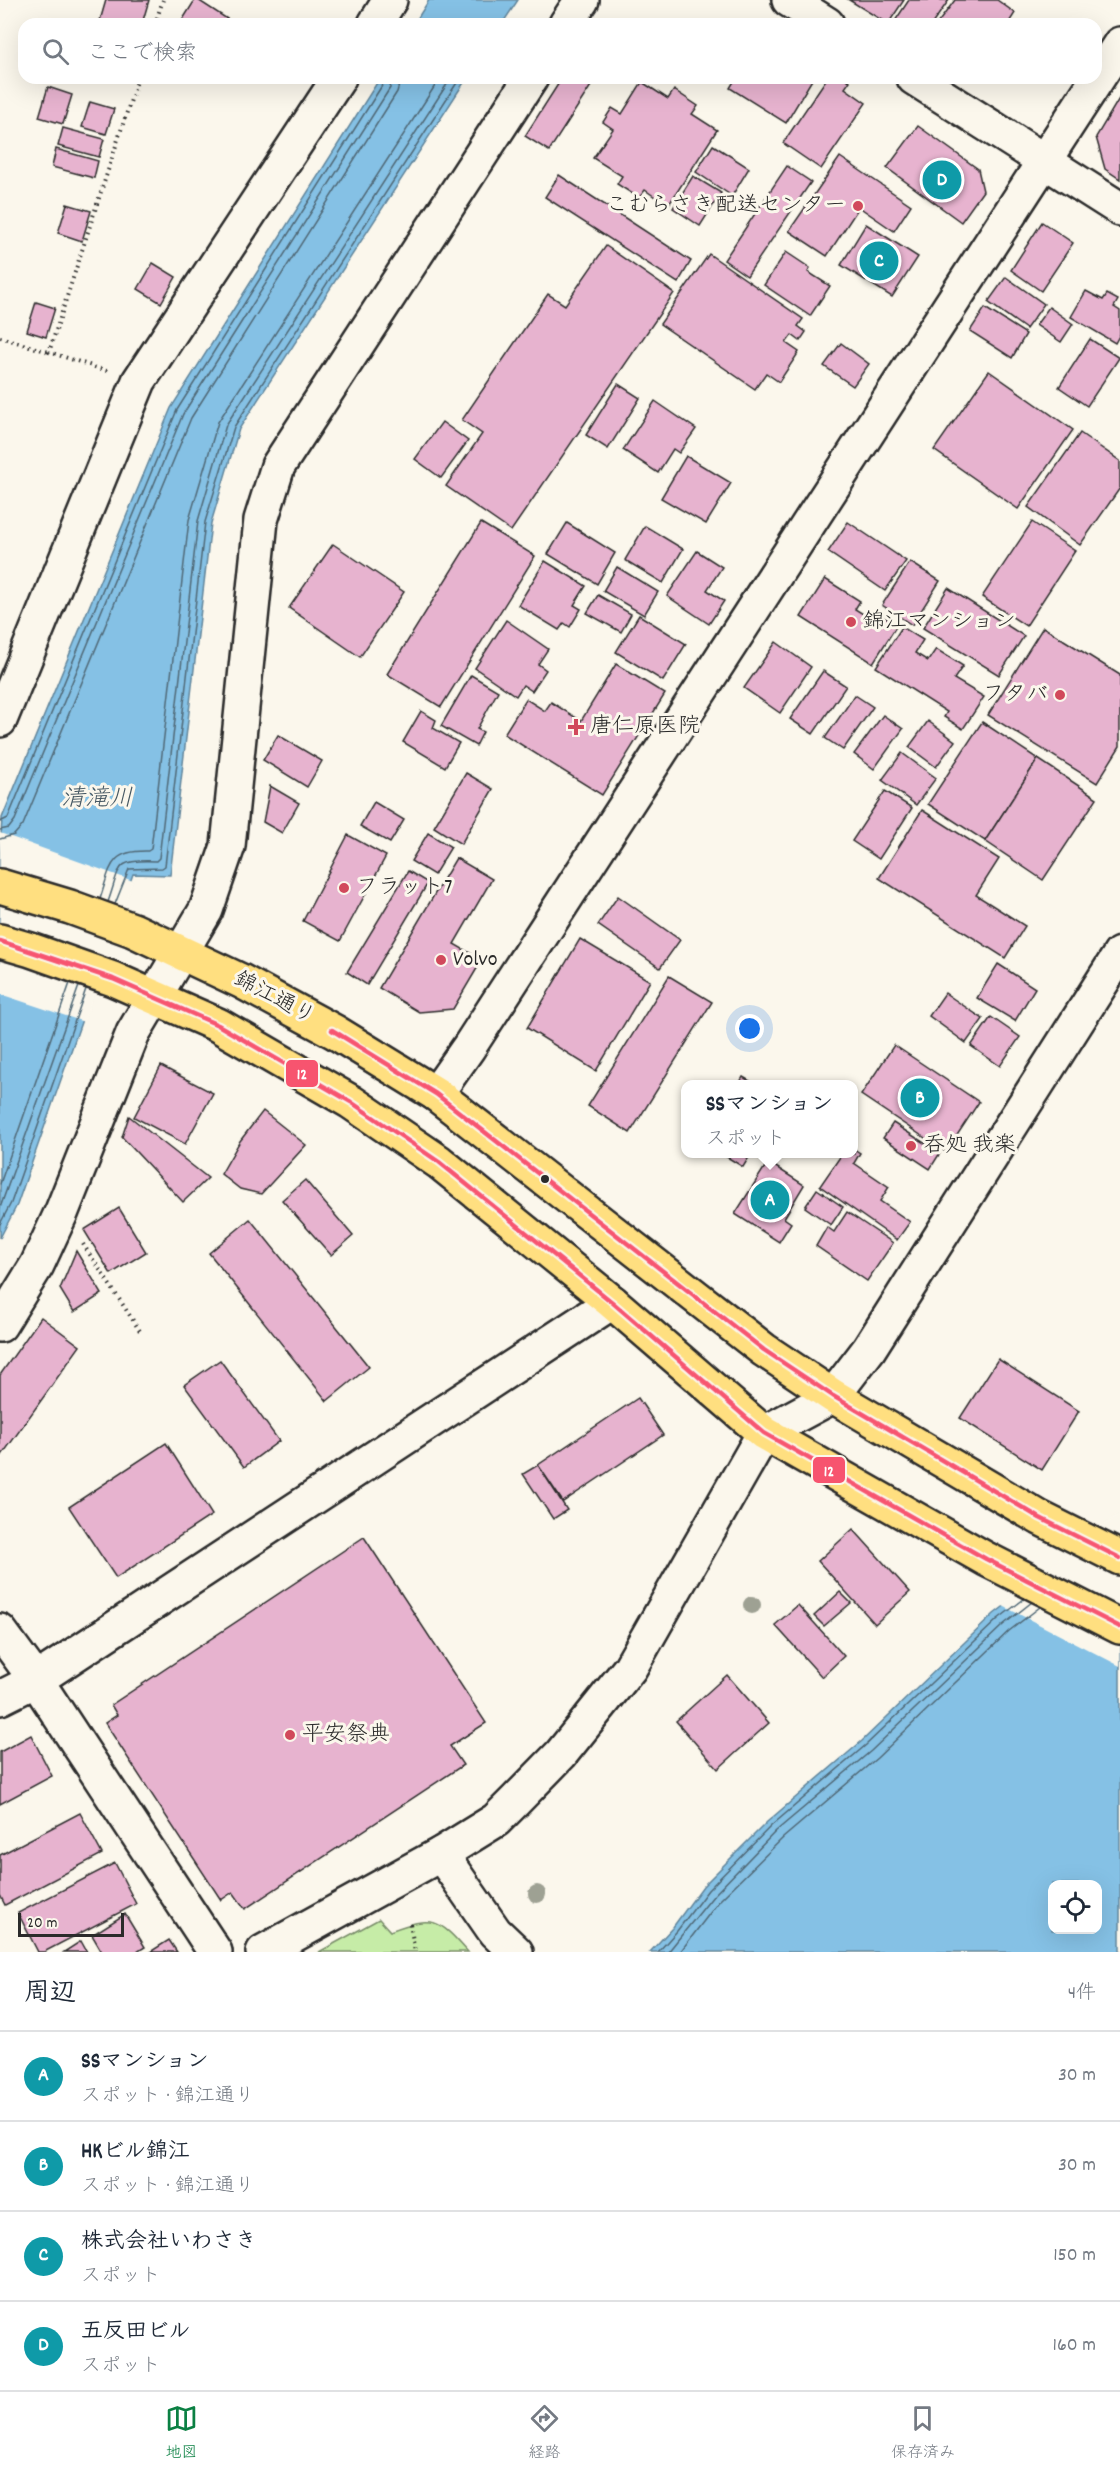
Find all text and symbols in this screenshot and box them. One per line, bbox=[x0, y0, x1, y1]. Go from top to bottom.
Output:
search box bbox=[18, 18, 1102, 84]
icon: search bbox=[39, 35, 72, 68]
text: ここで検索 bbox=[87, 39, 197, 70]
pin: D bbox=[922, 158, 962, 202]
place label: こむらさき配送センター bbox=[606, 191, 846, 222]
marker: こむらさき配送センター bbox=[851, 199, 865, 213]
pin: C bbox=[860, 238, 898, 284]
place label: 錦江マンション bbox=[863, 607, 1016, 638]
marker: 錦江マンション bbox=[844, 615, 858, 629]
place label: フタバ bbox=[982, 680, 1048, 711]
marker: フタバ bbox=[1053, 688, 1067, 702]
place label: 唐仁原医院 bbox=[590, 712, 700, 743]
marker: 唐仁原医院 bbox=[567, 718, 585, 736]
water label: 清滝川 bbox=[61, 783, 133, 817]
place label: フラット7 bbox=[356, 873, 452, 904]
marker: フラット7 bbox=[337, 881, 351, 895]
place label: Volvo bbox=[453, 945, 498, 976]
marker: Volvo bbox=[434, 953, 448, 967]
street label: 錦江通り bbox=[228, 965, 320, 1033]
your location bbox=[735, 1014, 764, 1043]
line badge: 12 bbox=[285, 1059, 319, 1088]
text: 12 bbox=[297, 1064, 307, 1087]
pin: B bbox=[900, 1076, 940, 1120]
popup bbox=[681, 1080, 858, 1158]
text: SSマンション bbox=[706, 1090, 833, 1121]
text: スポット bbox=[706, 1126, 786, 1154]
place label: 呑処 我楽 bbox=[923, 1131, 1016, 1162]
marker: 呑処 我楽 bbox=[904, 1139, 918, 1153]
unlabelled marker bbox=[539, 1173, 551, 1185]
pin: A bbox=[750, 1178, 790, 1222]
line badge: 12 bbox=[812, 1456, 846, 1484]
text: 12 bbox=[824, 1461, 834, 1484]
place label: 平安祭典 bbox=[302, 1720, 390, 1751]
marker: 平安祭典 bbox=[283, 1728, 297, 1742]
map controls bbox=[1048, 1880, 1102, 1934]
button: locate bbox=[1048, 1880, 1102, 1934]
scale bar bbox=[18, 1910, 124, 1938]
text: 20 m bbox=[27, 1912, 57, 1935]
text: 周辺 bbox=[24, 1976, 76, 2013]
text: 4件 bbox=[1068, 1980, 1096, 2008]
text: SSマンション bbox=[81, 2047, 209, 2078]
text: A bbox=[38, 2062, 49, 2090]
text: 30 m bbox=[1058, 2062, 1096, 2090]
text: スポット · 錦江通り bbox=[81, 2083, 255, 2111]
text: HKビル錦江 bbox=[81, 2137, 190, 2168]
text: B bbox=[39, 2152, 48, 2180]
text: 30 m bbox=[1058, 2152, 1096, 2180]
text: スポット · 錦江通り bbox=[81, 2173, 255, 2201]
text: 株式会社いわさき bbox=[81, 2227, 257, 2258]
text: C bbox=[39, 2242, 48, 2270]
text: 150 m bbox=[1053, 2242, 1096, 2270]
text: スポット bbox=[81, 2263, 161, 2291]
text: 五反田ビル bbox=[81, 2317, 191, 2348]
text: D bbox=[38, 2332, 49, 2360]
text: 160 m bbox=[1053, 2332, 1096, 2360]
text: スポット bbox=[81, 2353, 161, 2381]
tab: 地図 bbox=[165, 2402, 198, 2465]
tab: 経路 bbox=[528, 2402, 561, 2465]
tab: 保存済み bbox=[891, 2402, 955, 2465]

